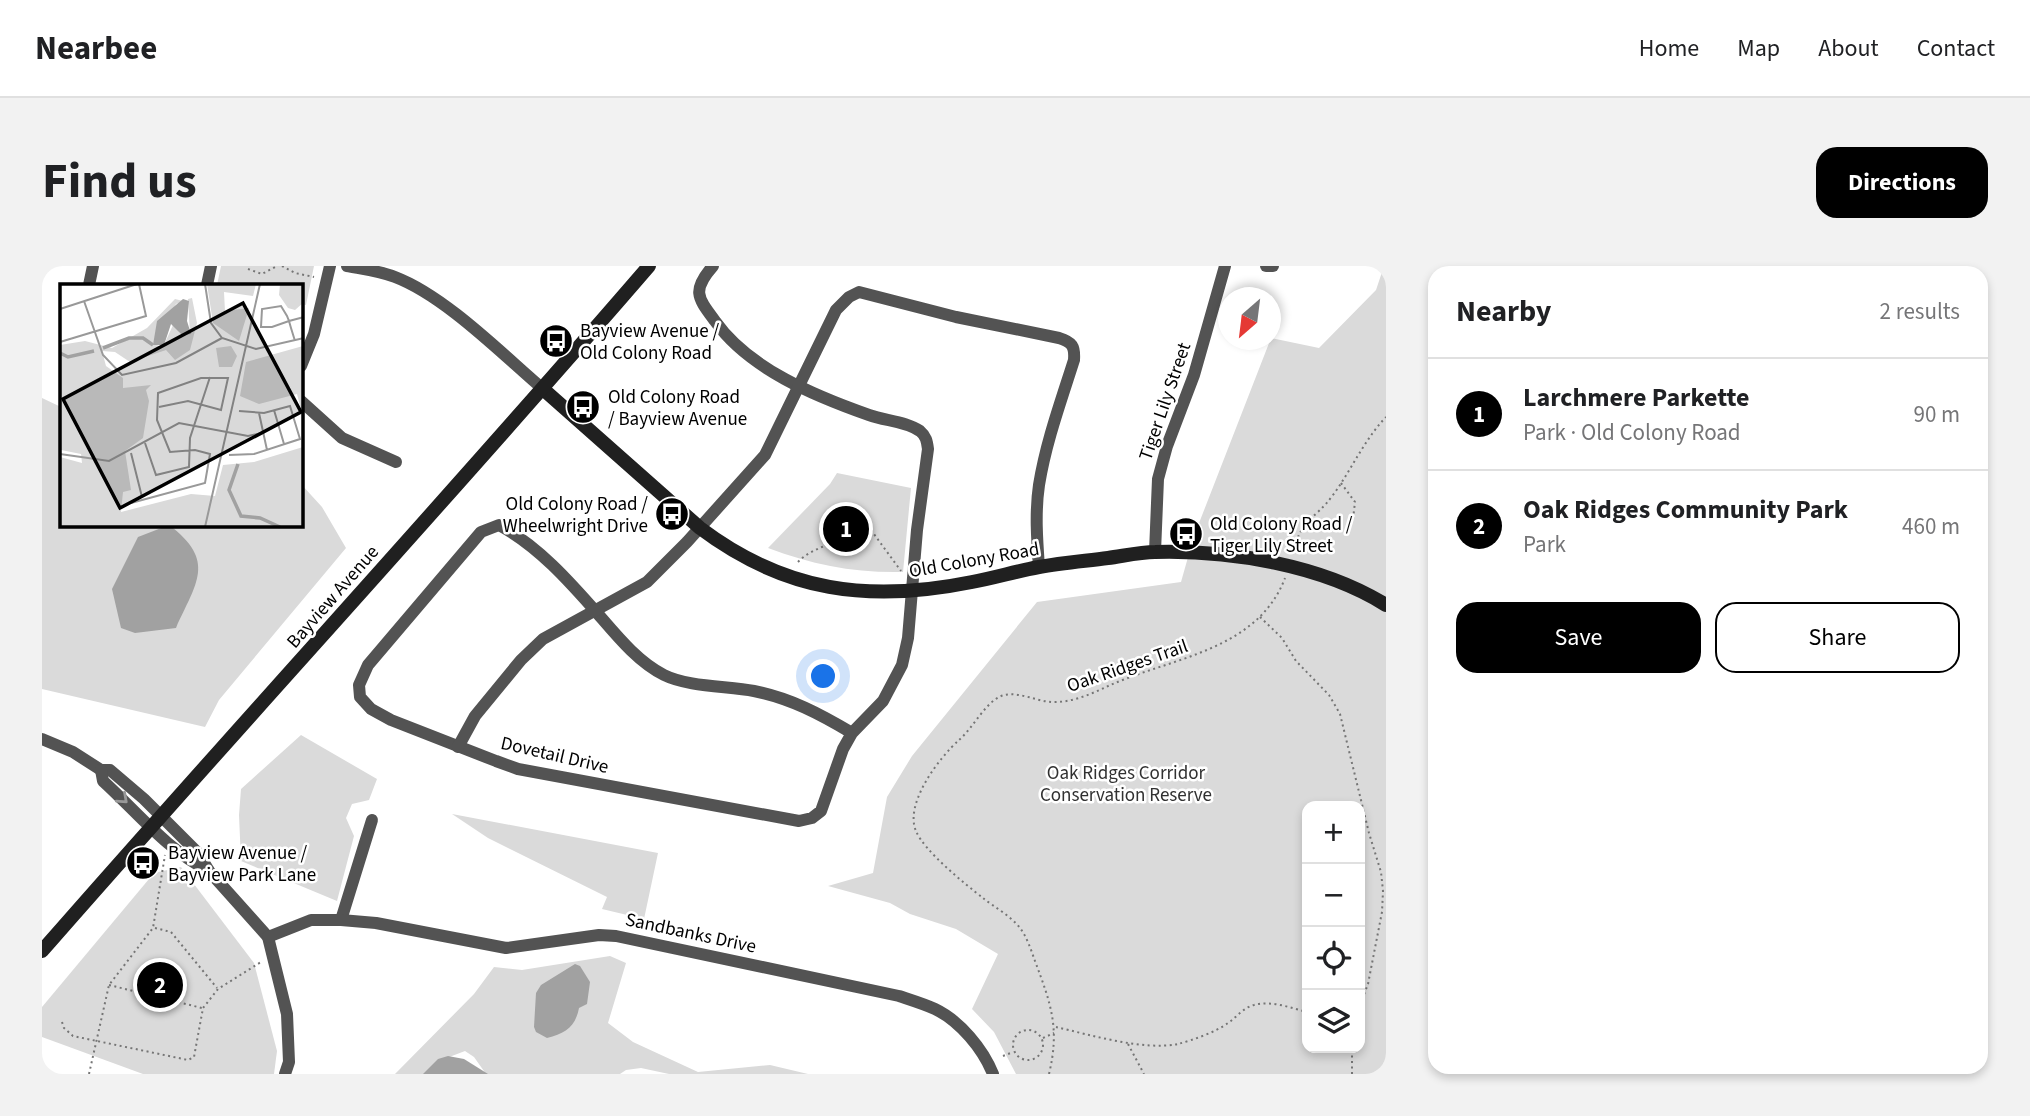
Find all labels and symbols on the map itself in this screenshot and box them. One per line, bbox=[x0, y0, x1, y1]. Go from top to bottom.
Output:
inset map bbox=[60, 284, 303, 527]
north arrow bbox=[1218, 287, 1281, 350]
place label: Bayview Avenue / Old Colony Road bbox=[580, 318, 720, 367]
bus stop icon: Bayview Avenue / Old Colony Road bbox=[537, 322, 575, 360]
street label: Tiger Lily Street bbox=[1133, 338, 1198, 464]
place label: Old Colony Road / Bayview Avenue bbox=[608, 384, 747, 433]
bus stop icon: Old Colony Road / Bayview Avenue bbox=[564, 388, 602, 426]
place label: Old Colony Road / Wheelwright Drive bbox=[503, 491, 648, 540]
bus stop icon: Old Colony Road / Wheelwright Drive bbox=[653, 495, 691, 533]
pin: 1 bbox=[823, 503, 869, 555]
place label: Old Colony Road / Tiger Lily Street bbox=[1210, 511, 1353, 560]
bus stop icon: Old Colony Road / Tiger Lily Street bbox=[1167, 515, 1205, 553]
street label: Old Colony Road bbox=[907, 536, 1042, 585]
street label: Bayview Avenue bbox=[281, 540, 386, 654]
street label: Oak Ridges Trail bbox=[1063, 633, 1192, 700]
your location bbox=[806, 659, 840, 693]
street label: Dovetail Drive bbox=[498, 730, 611, 781]
park label: Oak Ridges Corridor Conservation Reserve bbox=[1040, 760, 1212, 809]
one-way arrow bbox=[115, 791, 128, 803]
place label: Bayview Avenue / Bayview Park Lane bbox=[168, 840, 316, 889]
bus stop icon: Bayview Avenue / Bayview Park Lane bbox=[124, 844, 162, 882]
street label: Sandbanks Drive bbox=[623, 906, 759, 961]
pin: 2 bbox=[137, 959, 183, 1011]

